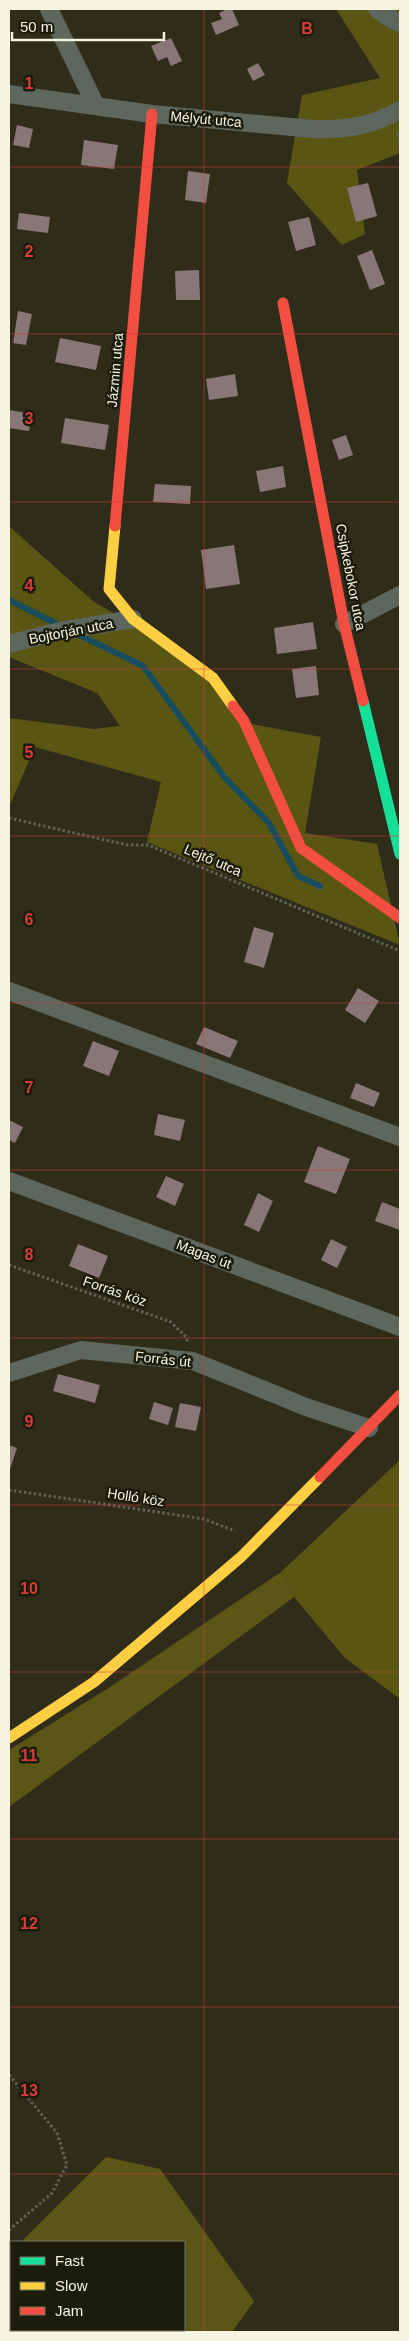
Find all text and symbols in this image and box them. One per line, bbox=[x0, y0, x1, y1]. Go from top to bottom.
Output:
scale bar bbox=[12, 10, 165, 42]
text: 50 m bbox=[20, 18, 53, 35]
text: B bbox=[301, 20, 313, 37]
text: 1 bbox=[25, 75, 34, 92]
street label: Mélyút utca bbox=[170, 108, 243, 130]
text: 2 bbox=[25, 243, 34, 260]
street label: Jázmin utca bbox=[104, 332, 126, 408]
text: 3 bbox=[25, 410, 34, 427]
street label: Csipkebokor utca bbox=[333, 522, 369, 632]
text: 4 bbox=[25, 577, 34, 594]
street label: Bojtorján utca bbox=[27, 615, 115, 647]
text: 5 bbox=[25, 744, 34, 761]
street label: Lejtő utca bbox=[182, 841, 244, 879]
text: 6 bbox=[25, 911, 34, 928]
text: 7 bbox=[25, 1079, 34, 1096]
street label: Magas út bbox=[174, 1236, 234, 1272]
text: 8 bbox=[25, 1246, 34, 1263]
street label: Forrás köz bbox=[81, 1273, 149, 1309]
street label: Forrás út bbox=[134, 1348, 192, 1370]
text: 9 bbox=[25, 1413, 34, 1430]
street label: Holló köz bbox=[106, 1485, 166, 1509]
text: 10 bbox=[20, 1580, 38, 1597]
text: 11 bbox=[21, 1747, 38, 1764]
text: 12 bbox=[20, 1915, 38, 1932]
text: 13 bbox=[20, 2082, 38, 2099]
legend bbox=[10, 2241, 185, 2331]
text: Fast bbox=[55, 2252, 85, 2269]
text: Slow bbox=[55, 2277, 88, 2294]
text: Jam bbox=[55, 2302, 83, 2319]

